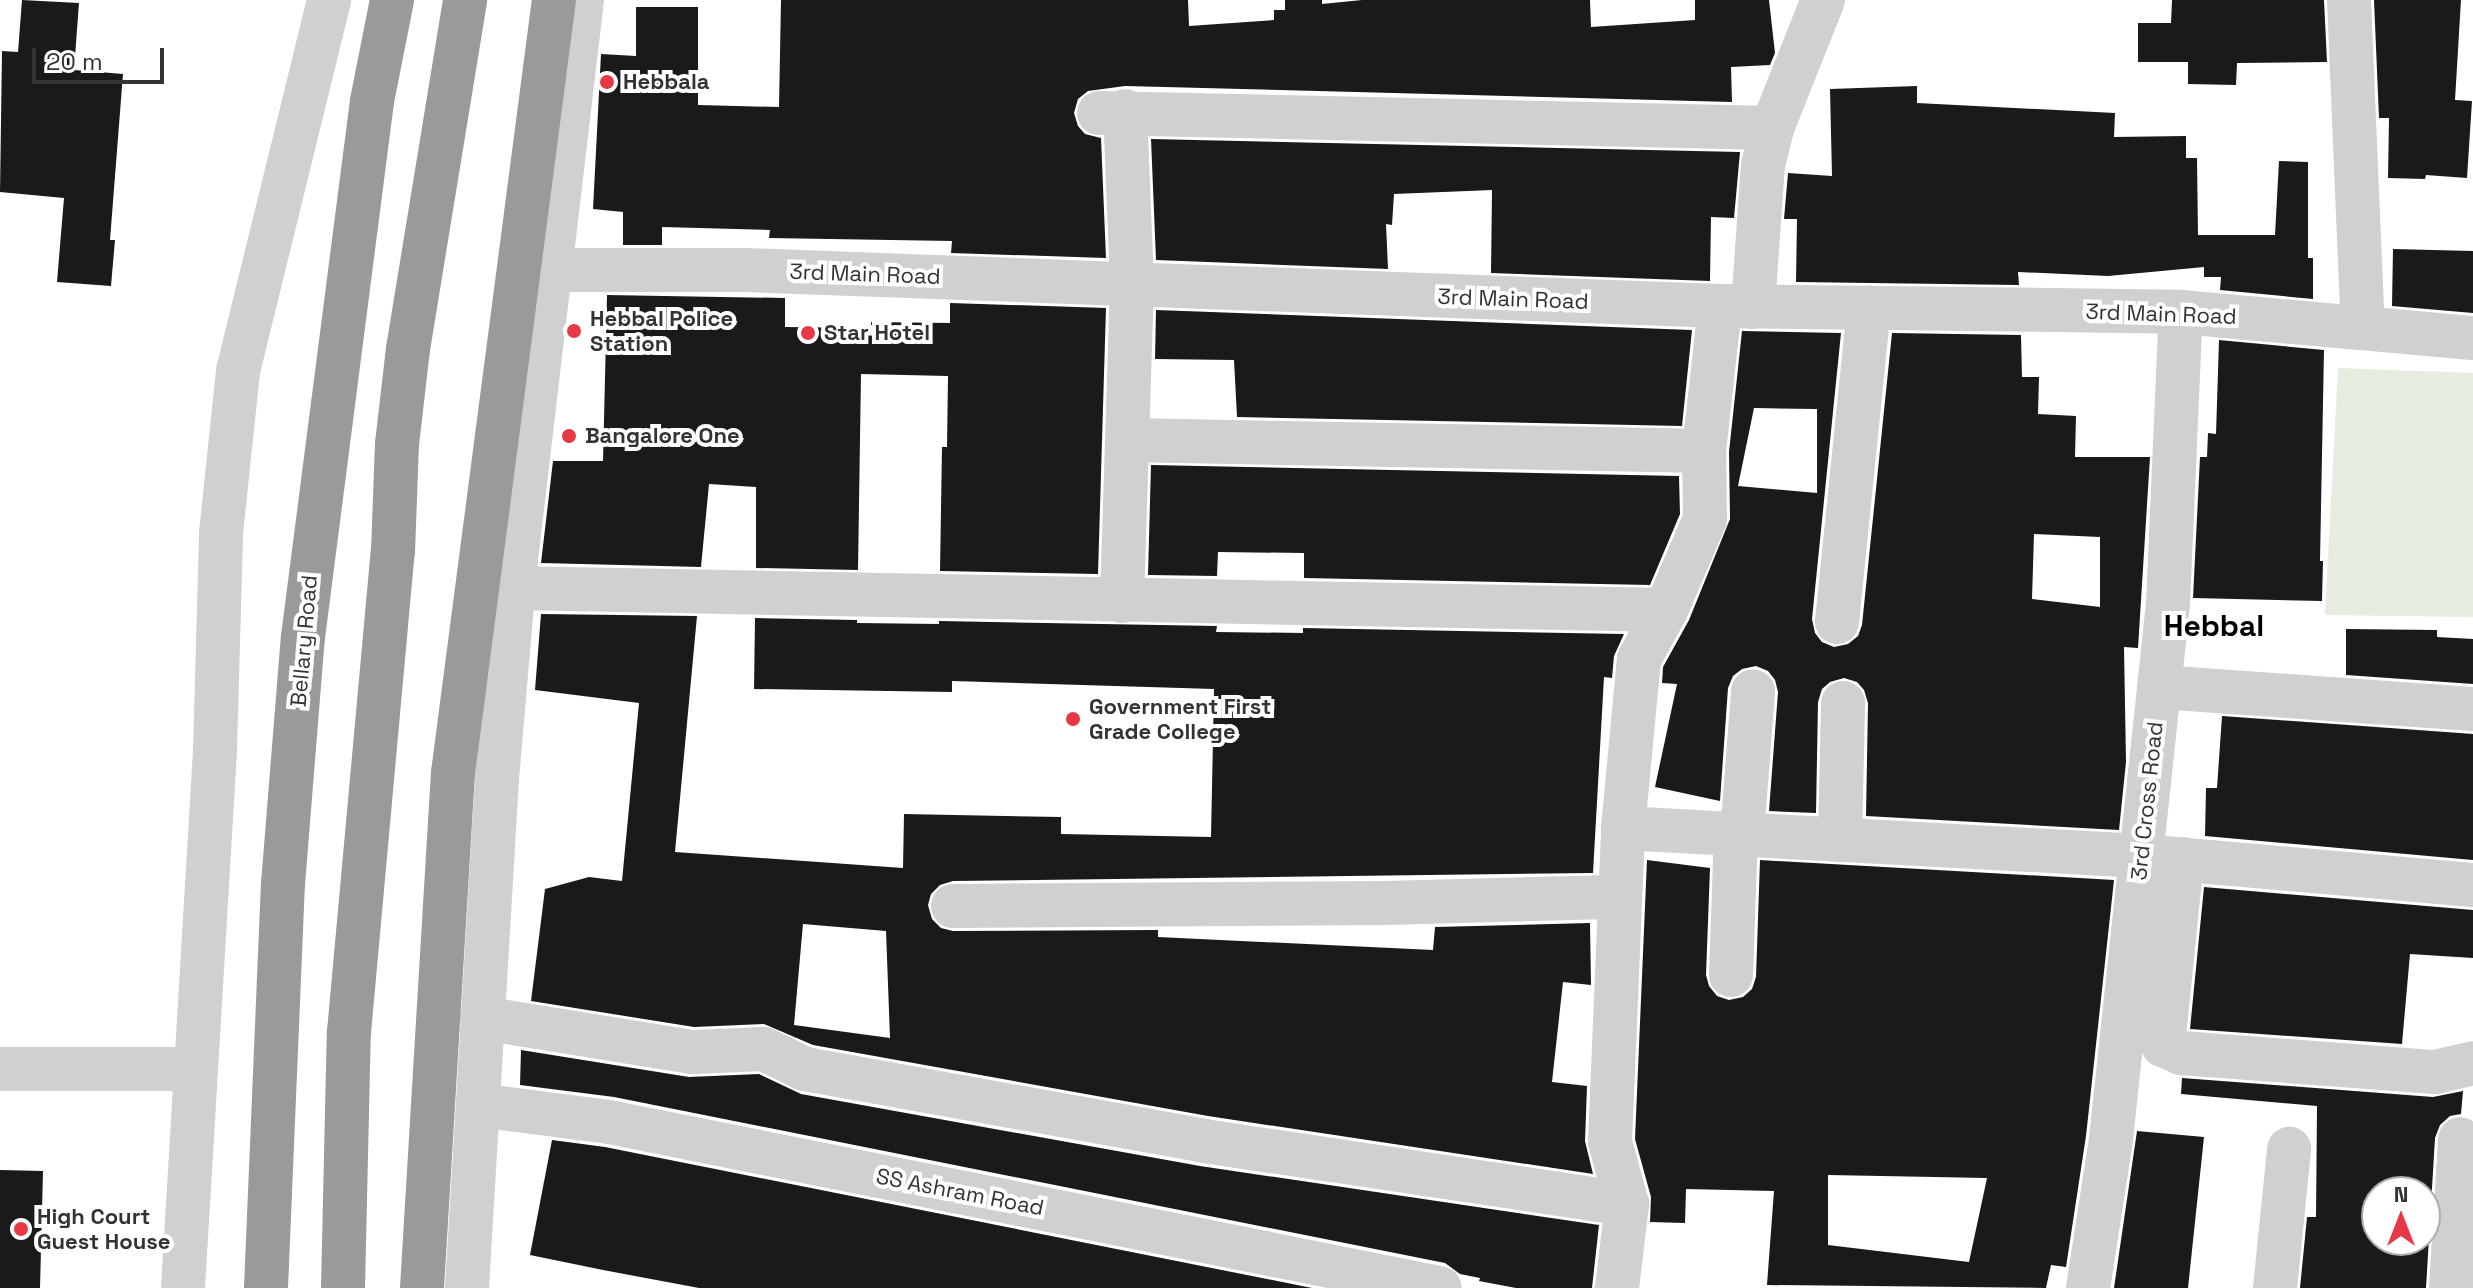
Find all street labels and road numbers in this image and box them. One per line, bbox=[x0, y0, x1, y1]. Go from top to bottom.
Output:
street label: 3rd Main Road bbox=[789, 258, 941, 290]
street label: 3rd Main Road bbox=[1437, 283, 1589, 315]
street label: 3rd Main Road bbox=[2085, 298, 2237, 330]
street label: Bellary Road bbox=[285, 574, 323, 708]
street label: 3rd Cross Road bbox=[2126, 720, 2168, 882]
street label: SS Ashram Road bbox=[874, 1163, 1046, 1221]

